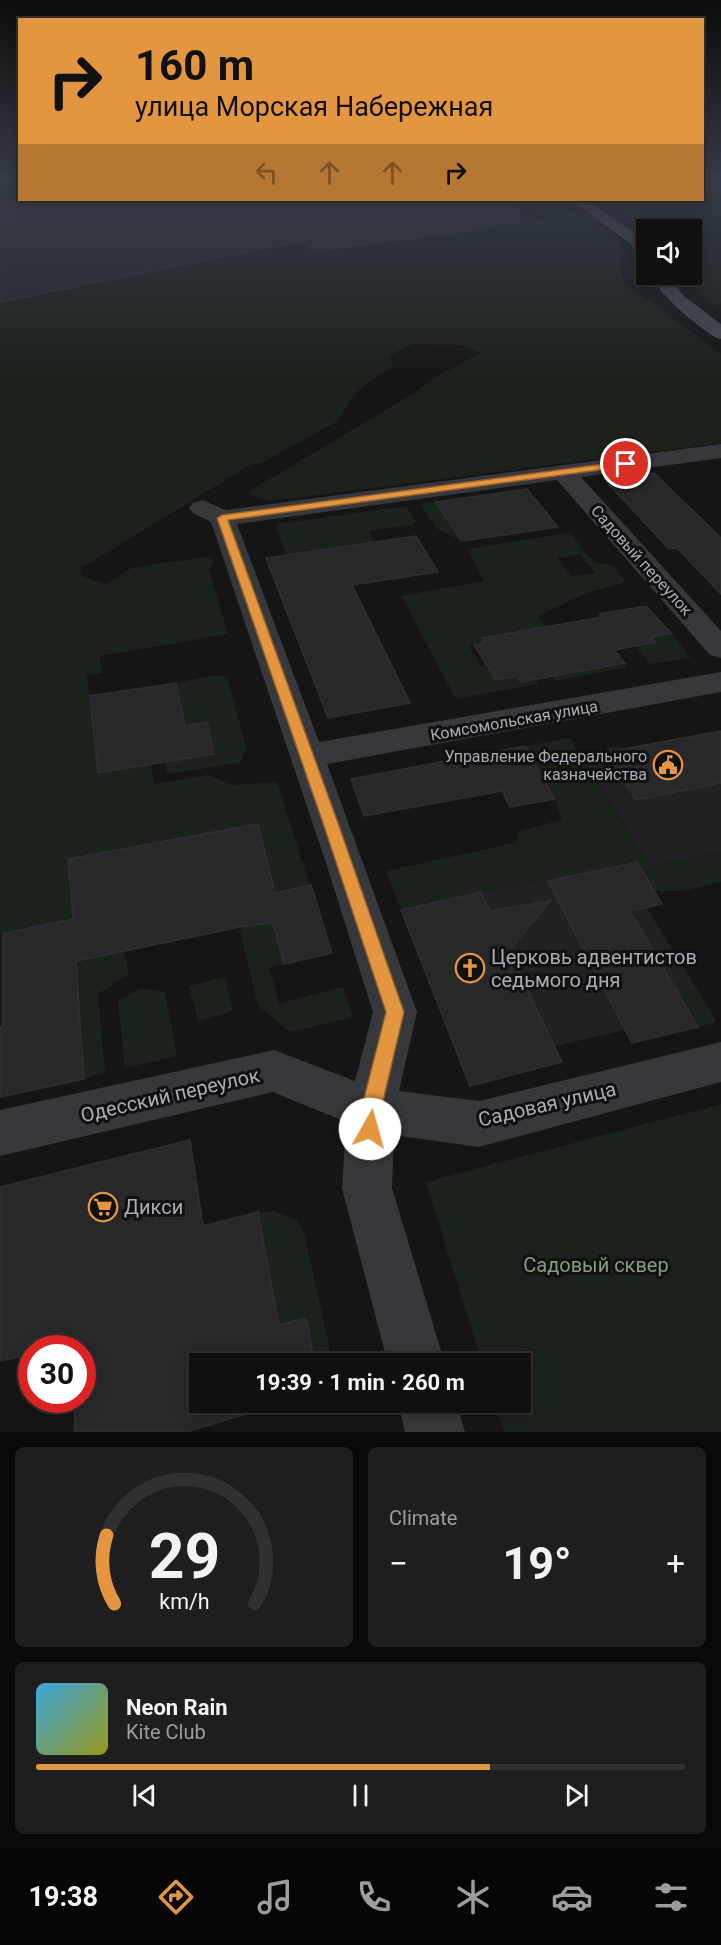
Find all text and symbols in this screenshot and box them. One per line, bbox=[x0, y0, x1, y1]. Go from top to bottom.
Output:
text: 160 m bbox=[135, 41, 254, 90]
icon: right bbox=[36, 42, 114, 120]
text: улица Морская Набережная bbox=[135, 91, 493, 123]
icon: left bbox=[250, 156, 283, 189]
icon: ahead bbox=[313, 156, 346, 189]
icon: ahead bbox=[376, 156, 409, 189]
icon: right bbox=[439, 156, 472, 189]
map controls bbox=[636, 219, 702, 285]
button: sound bbox=[636, 219, 702, 285]
pin bbox=[600, 438, 651, 489]
icon: arrive bbox=[609, 447, 642, 480]
street label: Садовый переулок bbox=[587, 501, 696, 620]
street label: Комсомольская улица bbox=[429, 696, 599, 745]
place label: Управление Федерального казначейства bbox=[444, 747, 647, 784]
public building icon: Управление Федерального казначейства bbox=[652, 749, 684, 781]
place label: Церковь адвентистов седьмого дня bbox=[491, 945, 697, 992]
church icon: Церковь адвентистов седьмого дня bbox=[454, 952, 486, 984]
street label: Одесский переулок bbox=[78, 1063, 262, 1127]
street label: Садовая улица bbox=[476, 1077, 618, 1131]
position arrow bbox=[338, 1097, 402, 1161]
supermarket icon: Дикси bbox=[87, 1191, 119, 1223]
place label: Дикси bbox=[124, 1195, 183, 1219]
park label: Садовый сквер bbox=[523, 1253, 669, 1277]
speed limit sign: 30 bbox=[18, 1335, 96, 1413]
text: 19:39 · 1 min · 260 m bbox=[255, 1370, 465, 1395]
text: Climate bbox=[389, 1506, 457, 1530]
text: 29 bbox=[148, 1520, 220, 1593]
text: 19° bbox=[502, 1537, 572, 1590]
text: − bbox=[389, 1544, 408, 1583]
text: + bbox=[666, 1544, 685, 1583]
text: km/h bbox=[159, 1589, 209, 1614]
text: Neon Rain bbox=[126, 1695, 228, 1720]
text: Kite Club bbox=[126, 1720, 206, 1744]
icon: previous bbox=[128, 1779, 161, 1812]
icon: pause bbox=[344, 1779, 377, 1812]
icon: next bbox=[560, 1779, 593, 1812]
icon: directions bbox=[155, 1876, 197, 1918]
icon: music bbox=[254, 1876, 296, 1918]
icon: phone bbox=[353, 1876, 395, 1918]
icon: climate bbox=[452, 1876, 494, 1918]
icon: car bbox=[551, 1876, 593, 1918]
icon: filters bbox=[650, 1876, 692, 1918]
text: 19:38 bbox=[29, 1881, 98, 1913]

